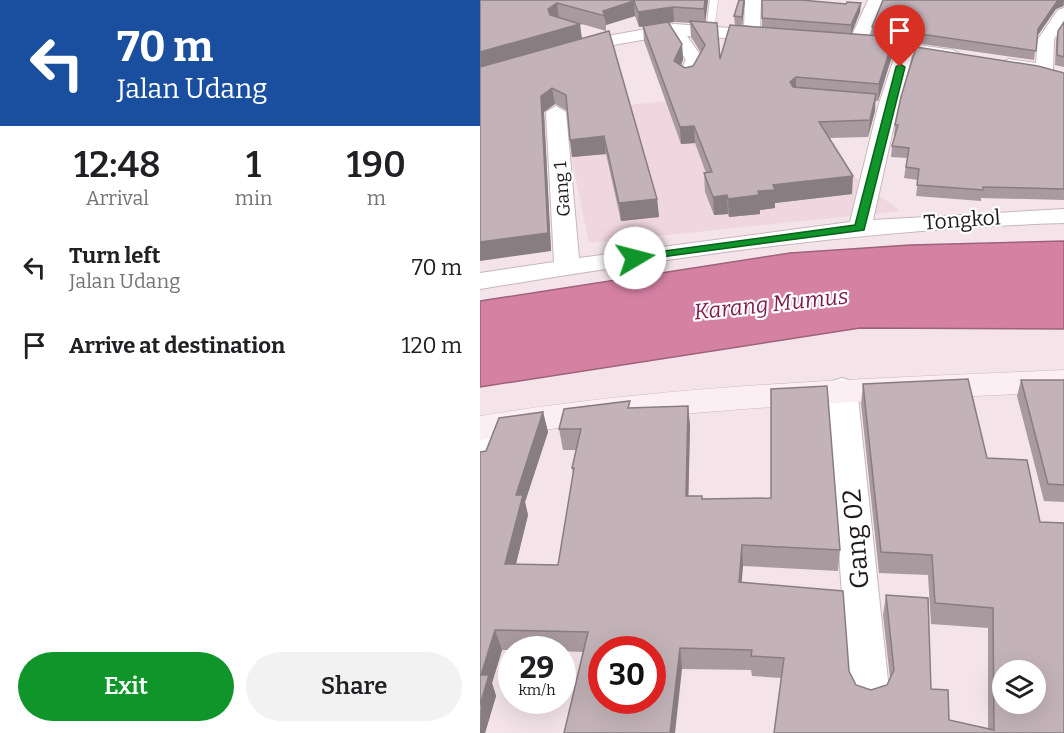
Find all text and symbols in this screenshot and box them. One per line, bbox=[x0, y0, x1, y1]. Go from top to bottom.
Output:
pin bbox=[874, 5, 925, 67]
icon: arrive bbox=[883, 14, 916, 47]
text: 70 m bbox=[117, 22, 213, 72]
icon: left bbox=[18, 24, 96, 102]
text: Jalan Udang bbox=[117, 73, 267, 105]
text: 12:48 bbox=[74, 143, 161, 187]
text: 1 bbox=[246, 143, 261, 187]
text: 190 bbox=[347, 143, 406, 187]
street label: Gang 1 bbox=[549, 160, 575, 217]
text: Arrival bbox=[86, 186, 149, 210]
text: min bbox=[235, 186, 273, 210]
text: m bbox=[367, 186, 386, 210]
street label: Tongkol bbox=[923, 204, 1001, 236]
position arrow bbox=[603, 226, 667, 290]
text: Turn left bbox=[69, 242, 161, 269]
icon: left bbox=[18, 251, 51, 284]
text: 70 m bbox=[412, 254, 462, 281]
text: Jalan Udang bbox=[69, 269, 180, 293]
water label: Karang Mumus bbox=[692, 282, 850, 326]
icon: arrive bbox=[18, 329, 51, 362]
text: Arrive at destination bbox=[69, 332, 285, 359]
text: 120 m bbox=[402, 332, 462, 359]
street label: Gang 02 bbox=[836, 488, 876, 590]
speed limit sign: 30 bbox=[588, 636, 666, 714]
text: 29 bbox=[520, 650, 554, 686]
button: Exit bbox=[18, 652, 234, 721]
button: Share bbox=[246, 652, 462, 721]
map controls bbox=[992, 660, 1046, 714]
button: layers bbox=[992, 660, 1046, 714]
text: km/h bbox=[518, 681, 556, 699]

